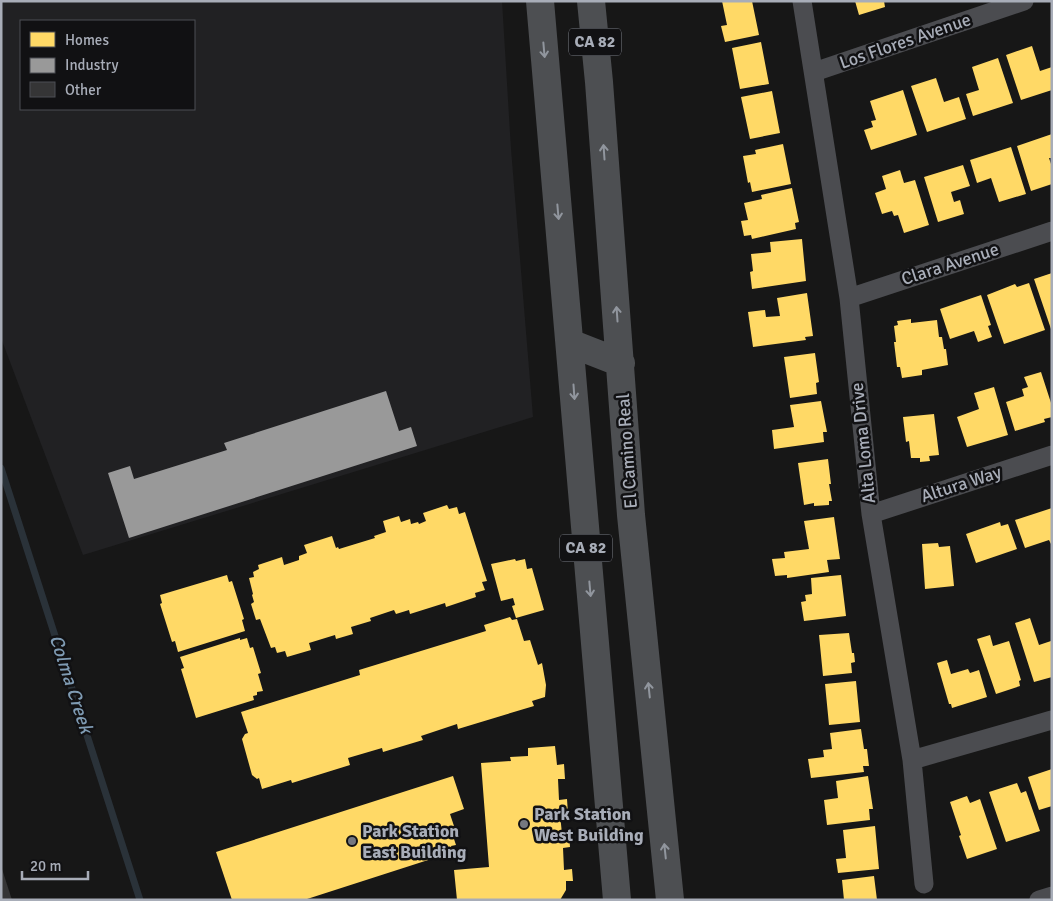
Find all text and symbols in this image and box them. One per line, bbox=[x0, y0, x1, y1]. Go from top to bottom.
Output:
street label: Los Flores Avenue bbox=[836, 8, 974, 74]
legend bbox=[20, 20, 195, 110]
road number: CA 82 bbox=[569, 28, 621, 56]
text: Homes bbox=[65, 31, 109, 49]
one-way arrow bbox=[539, 42, 549, 58]
text: Industry bbox=[65, 56, 118, 74]
text: Other bbox=[65, 81, 102, 99]
one-way arrow bbox=[600, 145, 609, 161]
one-way arrow bbox=[554, 203, 563, 219]
street label: Clara Avenue bbox=[898, 238, 1002, 290]
one-way arrow bbox=[612, 307, 621, 323]
street label: Alta Loma Drive bbox=[846, 382, 880, 504]
one-way arrow bbox=[569, 383, 578, 399]
street label: El Camino Real bbox=[612, 393, 642, 509]
street label: Altura Way bbox=[918, 460, 1005, 507]
road number: CA 82 bbox=[560, 534, 612, 562]
one-way arrow bbox=[585, 580, 594, 596]
water label: Colma Creek bbox=[44, 632, 99, 738]
one-way arrow bbox=[644, 682, 654, 698]
place label: Park Station West Building bbox=[534, 803, 644, 846]
marker: Park Station West Building bbox=[518, 818, 530, 830]
place label: Park Station East Building bbox=[362, 820, 467, 863]
marker: Park Station East Building bbox=[346, 835, 358, 847]
one-way arrow bbox=[660, 844, 670, 860]
scale bar bbox=[22, 848, 89, 880]
text: 20 m bbox=[30, 857, 61, 875]

